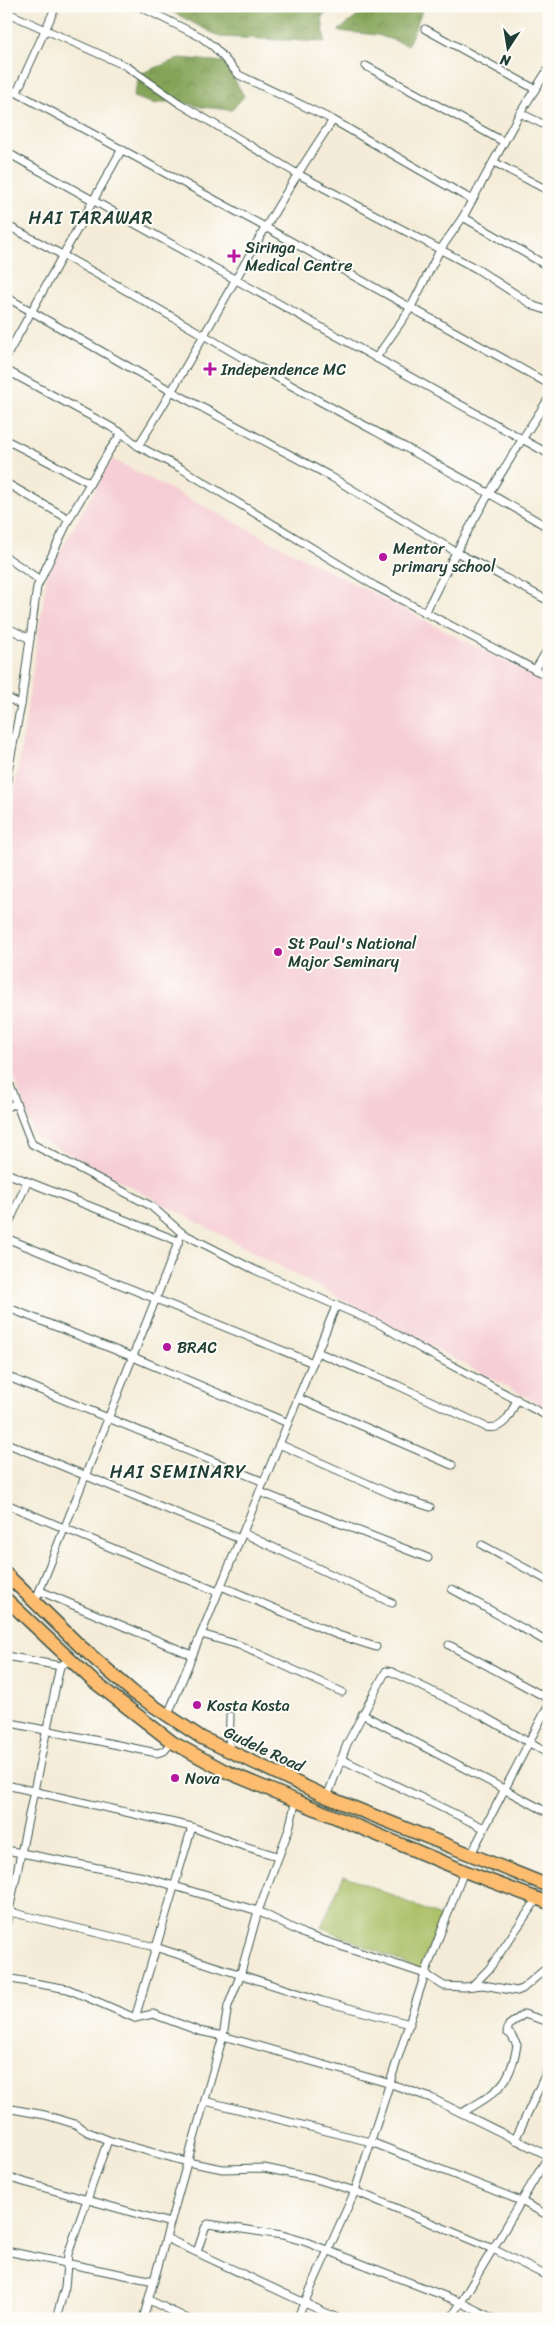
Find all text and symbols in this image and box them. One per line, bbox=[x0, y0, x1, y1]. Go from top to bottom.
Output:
north arrow bbox=[482, 22, 532, 72]
text: N bbox=[498, 47, 514, 74]
district label: HAI TARAWAR bbox=[29, 202, 153, 234]
place label: Siringa Medical Centre bbox=[245, 233, 352, 280]
marker: Siringa Medical Centre bbox=[227, 249, 241, 263]
place label: Independence MC bbox=[220, 355, 346, 384]
marker: Independence MC bbox=[203, 362, 217, 376]
place label: Mentor primary school bbox=[392, 534, 496, 581]
marker: Mentor primary school bbox=[377, 551, 389, 563]
place label: St Paul's National Major Seminary bbox=[288, 929, 417, 976]
marker: St Paul's National Major Seminary bbox=[272, 946, 284, 958]
place label: BRAC bbox=[177, 1333, 217, 1362]
marker: BRAC bbox=[161, 1341, 173, 1353]
district label: HAI SEMINARY bbox=[110, 1456, 246, 1488]
place label: Kosta Kosta bbox=[207, 1691, 290, 1720]
marker: Kosta Kosta bbox=[191, 1699, 203, 1711]
street label: Gudele Road bbox=[219, 1718, 310, 1781]
place label: Nova bbox=[185, 1764, 221, 1793]
marker: Nova bbox=[169, 1772, 181, 1784]

